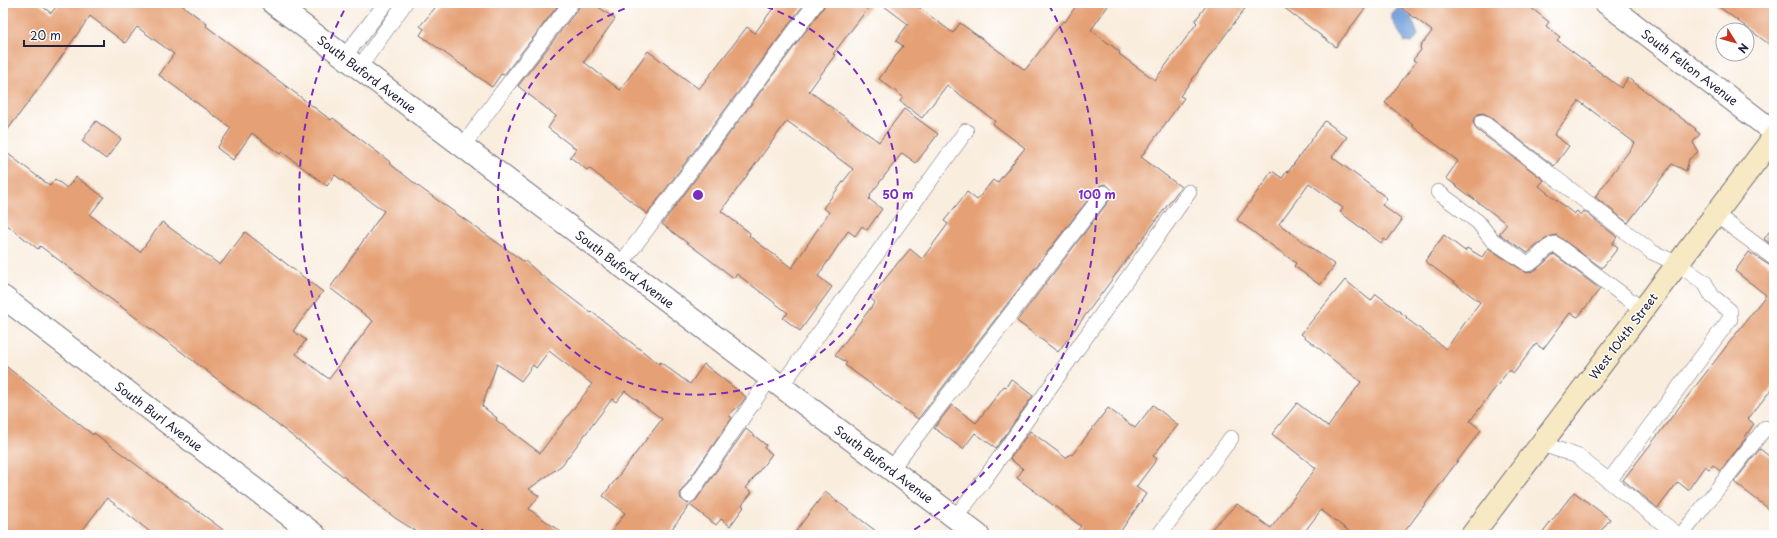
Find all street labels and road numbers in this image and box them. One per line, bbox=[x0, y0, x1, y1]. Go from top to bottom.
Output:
street label: South Felton Avenue bbox=[1638, 25, 1742, 110]
street label: South Buford Avenue bbox=[314, 31, 421, 117]
street label: South Buford Avenue bbox=[572, 226, 679, 312]
street label: West 104th Street bbox=[1584, 289, 1662, 383]
street label: South Burl Avenue bbox=[111, 377, 207, 455]
street label: South Buford Avenue bbox=[831, 421, 938, 507]

